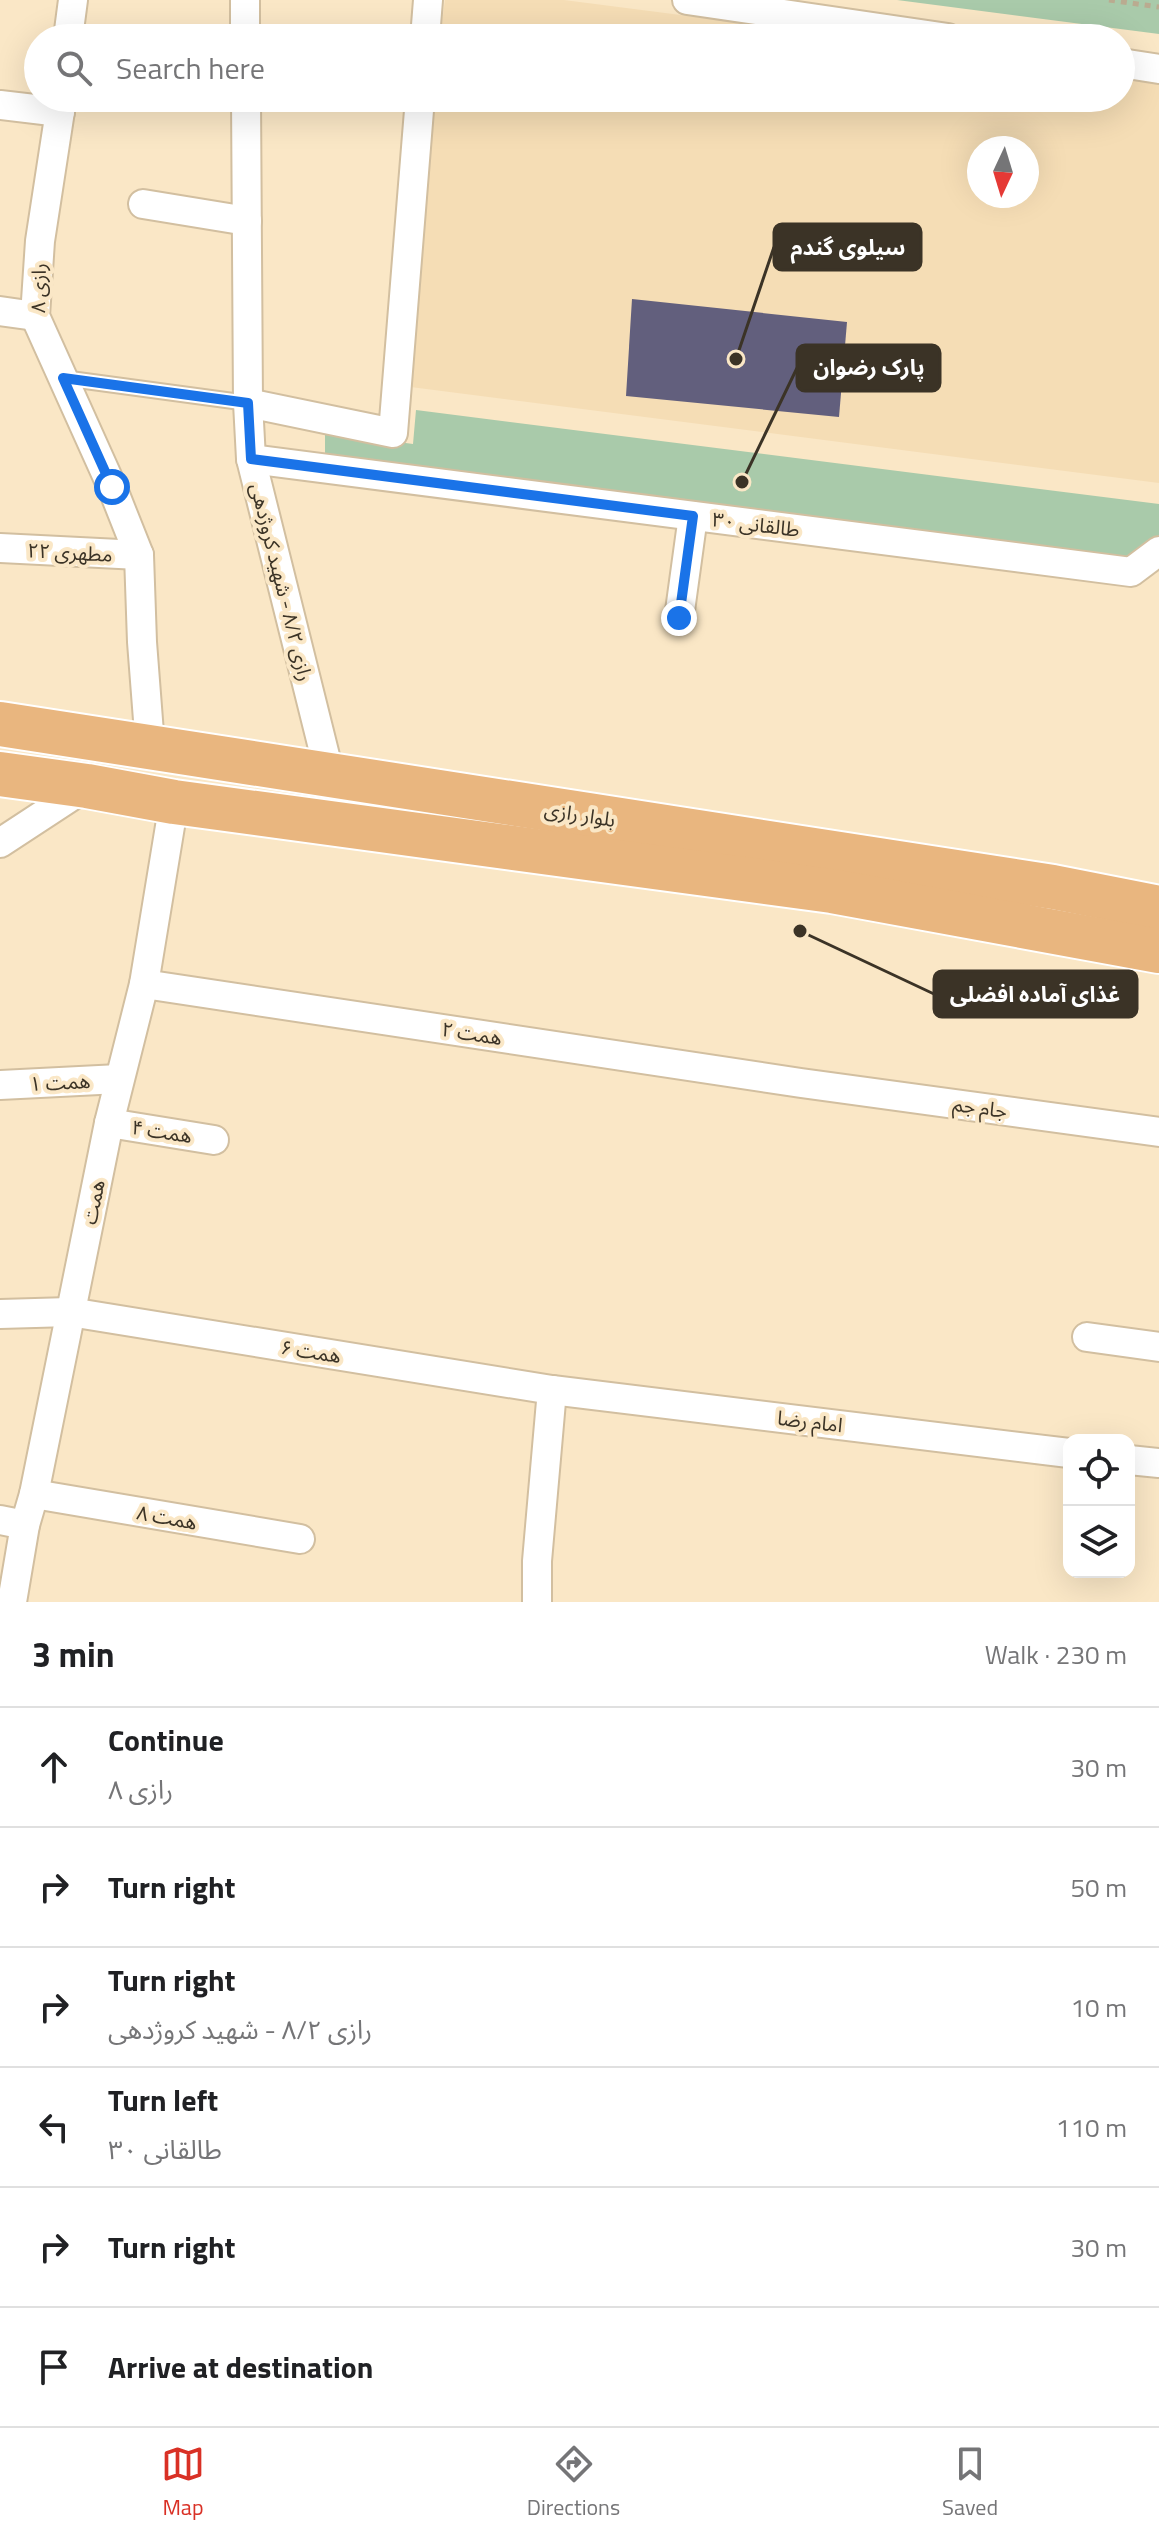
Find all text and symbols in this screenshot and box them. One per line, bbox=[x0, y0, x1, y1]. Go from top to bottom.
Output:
search box bbox=[24, 24, 1135, 112]
text: Search here bbox=[116, 45, 265, 91]
icon: search bbox=[52, 46, 96, 90]
north arrow bbox=[967, 136, 1039, 208]
callout: سیلوی گندم bbox=[774, 224, 921, 270]
text: سیلوی گندم bbox=[791, 230, 905, 264]
street label: رازی ۸ bbox=[22, 263, 54, 313]
callout: پارک رضوان bbox=[797, 345, 940, 391]
text: پارک رضوان bbox=[813, 350, 925, 384]
route start bbox=[94, 469, 130, 505]
street label: رازی ۸/۲ - شهید کروژدهی bbox=[242, 480, 322, 684]
street label: طالقانی ۳۰ bbox=[711, 503, 801, 545]
street label: مطهری ۲۲ bbox=[27, 534, 113, 570]
route end bbox=[661, 600, 697, 636]
street label: بلوار رازی bbox=[542, 793, 618, 835]
callout: غذای آماده افضلی bbox=[934, 971, 1137, 1017]
text: غذای آماده افضلی bbox=[950, 977, 1120, 1011]
street label: همت ۲ bbox=[440, 1013, 504, 1053]
street label: همت ۱ bbox=[29, 1065, 91, 1099]
street label: جام جم bbox=[951, 1088, 1009, 1126]
street label: همت ۴ bbox=[130, 1111, 194, 1151]
street label: همت bbox=[73, 1177, 113, 1227]
street label: همت ۶ bbox=[279, 1331, 343, 1371]
street label: امام رضا bbox=[775, 1402, 845, 1440]
map controls bbox=[1063, 1434, 1135, 1578]
button: locate bbox=[1063, 1434, 1135, 1506]
street label: همت ۸ bbox=[134, 1496, 200, 1538]
button: layers bbox=[1063, 1506, 1135, 1578]
text: 3 min bbox=[32, 1628, 115, 1680]
text: Walk · 230 m bbox=[985, 1635, 1127, 1674]
text: Continue bbox=[108, 1717, 224, 1763]
icon: ahead bbox=[32, 1745, 76, 1789]
text: 30 m bbox=[1070, 1748, 1127, 1787]
text: رازی ۸ bbox=[108, 1770, 173, 1809]
text: Turn right bbox=[108, 1864, 236, 1910]
icon: right bbox=[32, 1865, 76, 1909]
text: 50 m bbox=[1070, 1868, 1127, 1907]
text: Turn right bbox=[108, 1957, 236, 2003]
icon: right bbox=[32, 1985, 76, 2029]
text: 10 m bbox=[1070, 1988, 1127, 2027]
text: رازی ۸/۲ - شهید کروژدهی bbox=[108, 2010, 372, 2049]
text: Turn left bbox=[108, 2077, 218, 2123]
icon: left bbox=[32, 2105, 76, 2149]
text: 110 m bbox=[1056, 2108, 1127, 2147]
text: طالقانی ۳۰ bbox=[108, 2130, 222, 2169]
text: Turn right bbox=[108, 2224, 236, 2270]
icon: right bbox=[32, 2225, 76, 2269]
text: 30 m bbox=[1070, 2228, 1127, 2267]
text: Arrive at destination bbox=[108, 2344, 373, 2390]
icon: arrive bbox=[32, 2345, 76, 2389]
tab: Map bbox=[161, 2442, 205, 2524]
tab: Directions bbox=[527, 2442, 620, 2524]
tab: Saved bbox=[942, 2442, 998, 2524]

